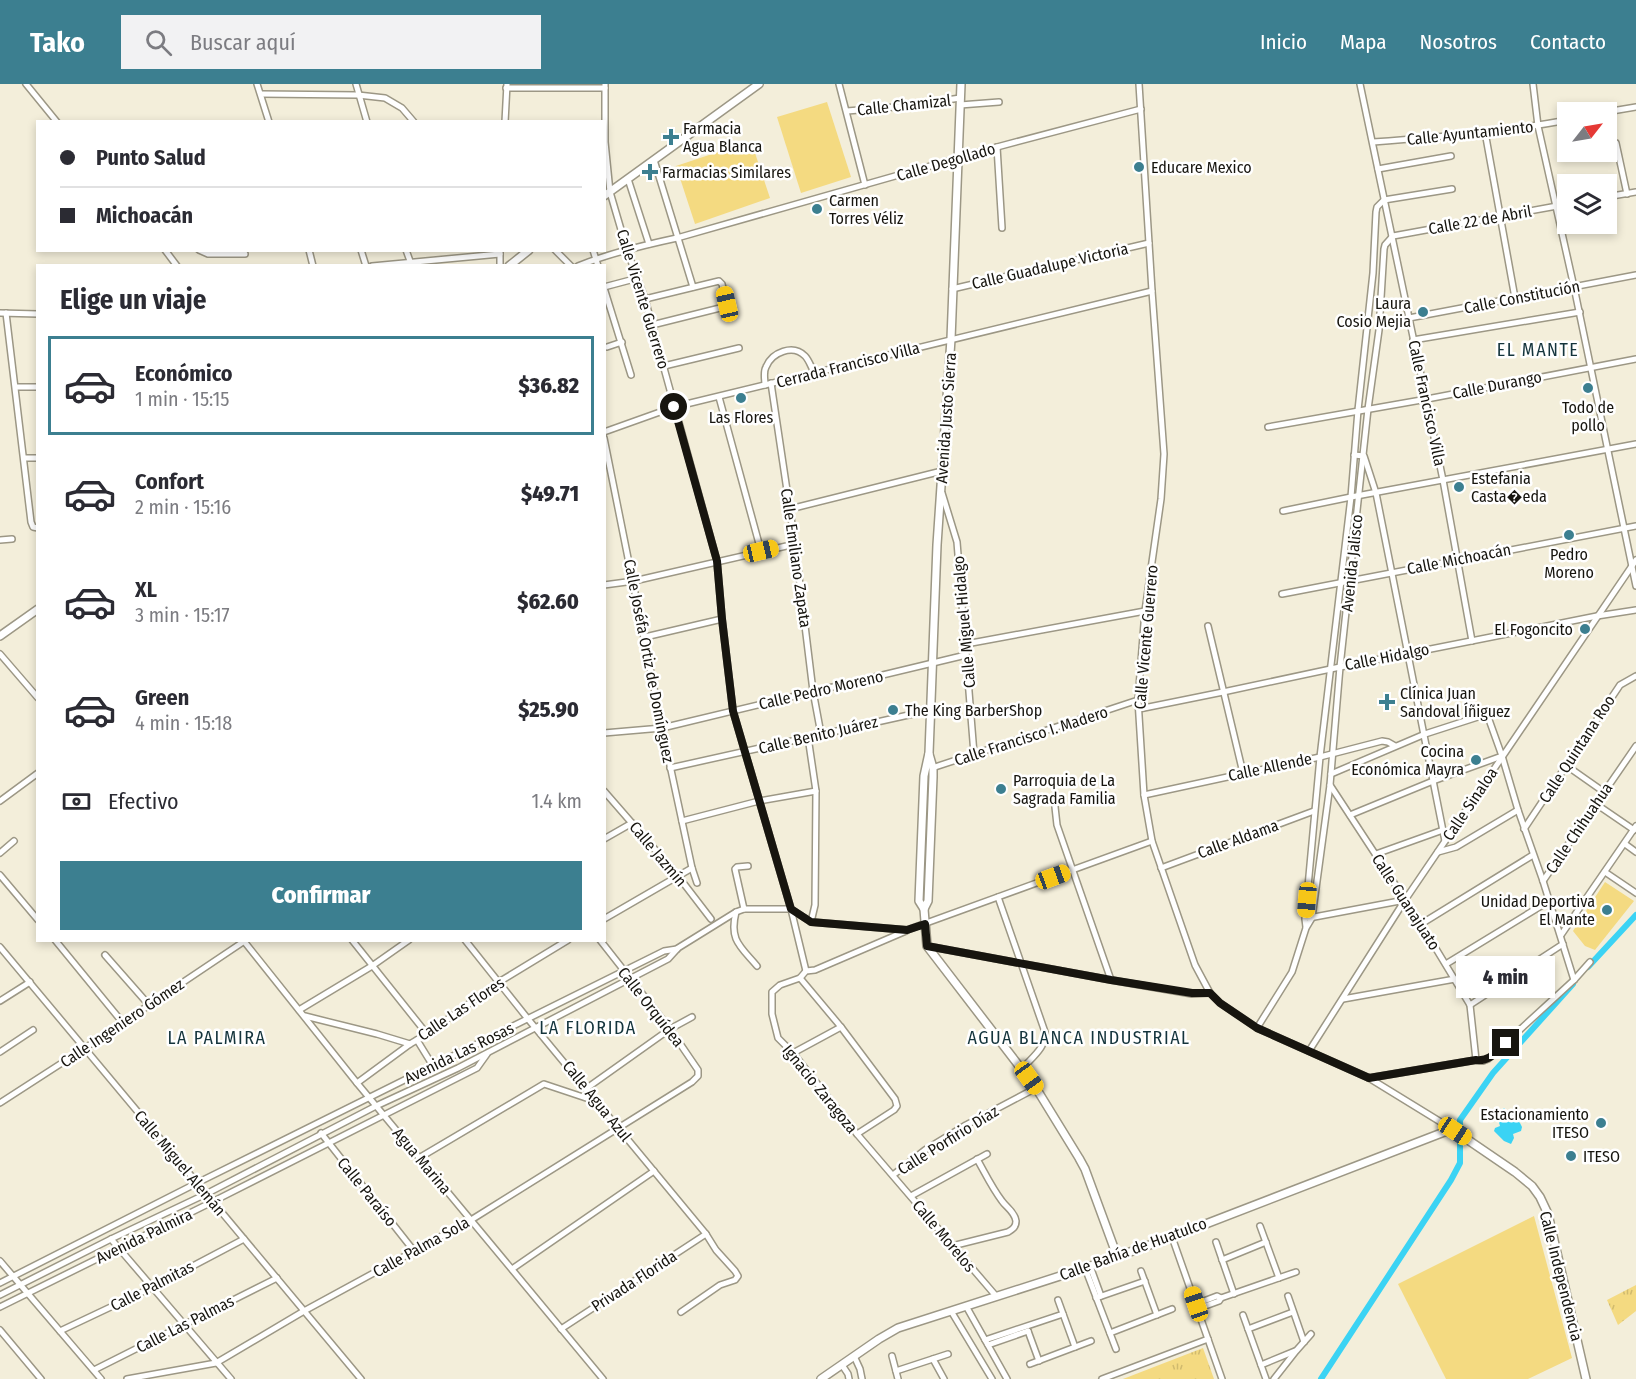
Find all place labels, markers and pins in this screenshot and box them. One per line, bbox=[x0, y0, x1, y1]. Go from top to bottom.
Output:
place label: Farmacia Agua Blanca bbox=[683, 119, 763, 156]
marker: Farmacia Agua Blanca bbox=[664, 130, 678, 144]
place label: Educare Mexico bbox=[1151, 158, 1252, 177]
marker: Educare Mexico bbox=[1132, 160, 1146, 174]
place label: Farmacias Similares bbox=[662, 163, 791, 182]
marker: Farmacias Similares bbox=[643, 165, 657, 179]
place label: Carmen Torres Véliz bbox=[829, 191, 903, 228]
marker: Carmen Torres Véliz bbox=[810, 202, 824, 216]
place label: Laura Cosio Mejia bbox=[1337, 294, 1411, 331]
marker: Laura Cosio Mejia bbox=[1416, 305, 1430, 319]
marker: Todo de pollo bbox=[1581, 381, 1595, 395]
marker: Las Flores bbox=[734, 391, 748, 405]
place label: Todo de pollo bbox=[1562, 398, 1614, 435]
place label: Las Flores bbox=[709, 408, 773, 427]
place label: Estefania Casta�eda bbox=[1471, 469, 1547, 506]
marker: Estefania Casta�eda bbox=[1452, 480, 1466, 494]
marker: Pedro Moreno bbox=[1562, 528, 1576, 542]
place label: Pedro Moreno bbox=[1544, 545, 1594, 582]
place label: El Fogoncito bbox=[1494, 620, 1573, 639]
marker: El Fogoncito bbox=[1578, 622, 1592, 636]
place label: Clínica Juan Sandoval Íñiguez bbox=[1400, 684, 1510, 721]
marker: Clínica Juan Sandoval Íñiguez bbox=[1378, 693, 1396, 711]
place label: The King BarberShop bbox=[905, 701, 1042, 720]
marker: The King BarberShop bbox=[886, 703, 900, 717]
place label: Cocina Económica Mayra bbox=[1351, 742, 1464, 779]
marker: Cocina Económica Mayra bbox=[1469, 753, 1483, 767]
place label: Parroquia de La Sagrada Familia bbox=[1013, 771, 1116, 808]
marker: Parroquia de La Sagrada Familia bbox=[994, 782, 1008, 796]
place label: Unidad Deportiva El Mante bbox=[1481, 892, 1595, 929]
marker: Unidad Deportiva El Mante bbox=[1600, 903, 1614, 917]
place label: Estacionamiento ITESO bbox=[1480, 1105, 1589, 1142]
marker: Estacionamiento ITESO bbox=[1594, 1116, 1608, 1130]
place label: ITESO bbox=[1583, 1147, 1620, 1166]
marker: ITESO bbox=[1564, 1149, 1578, 1163]

